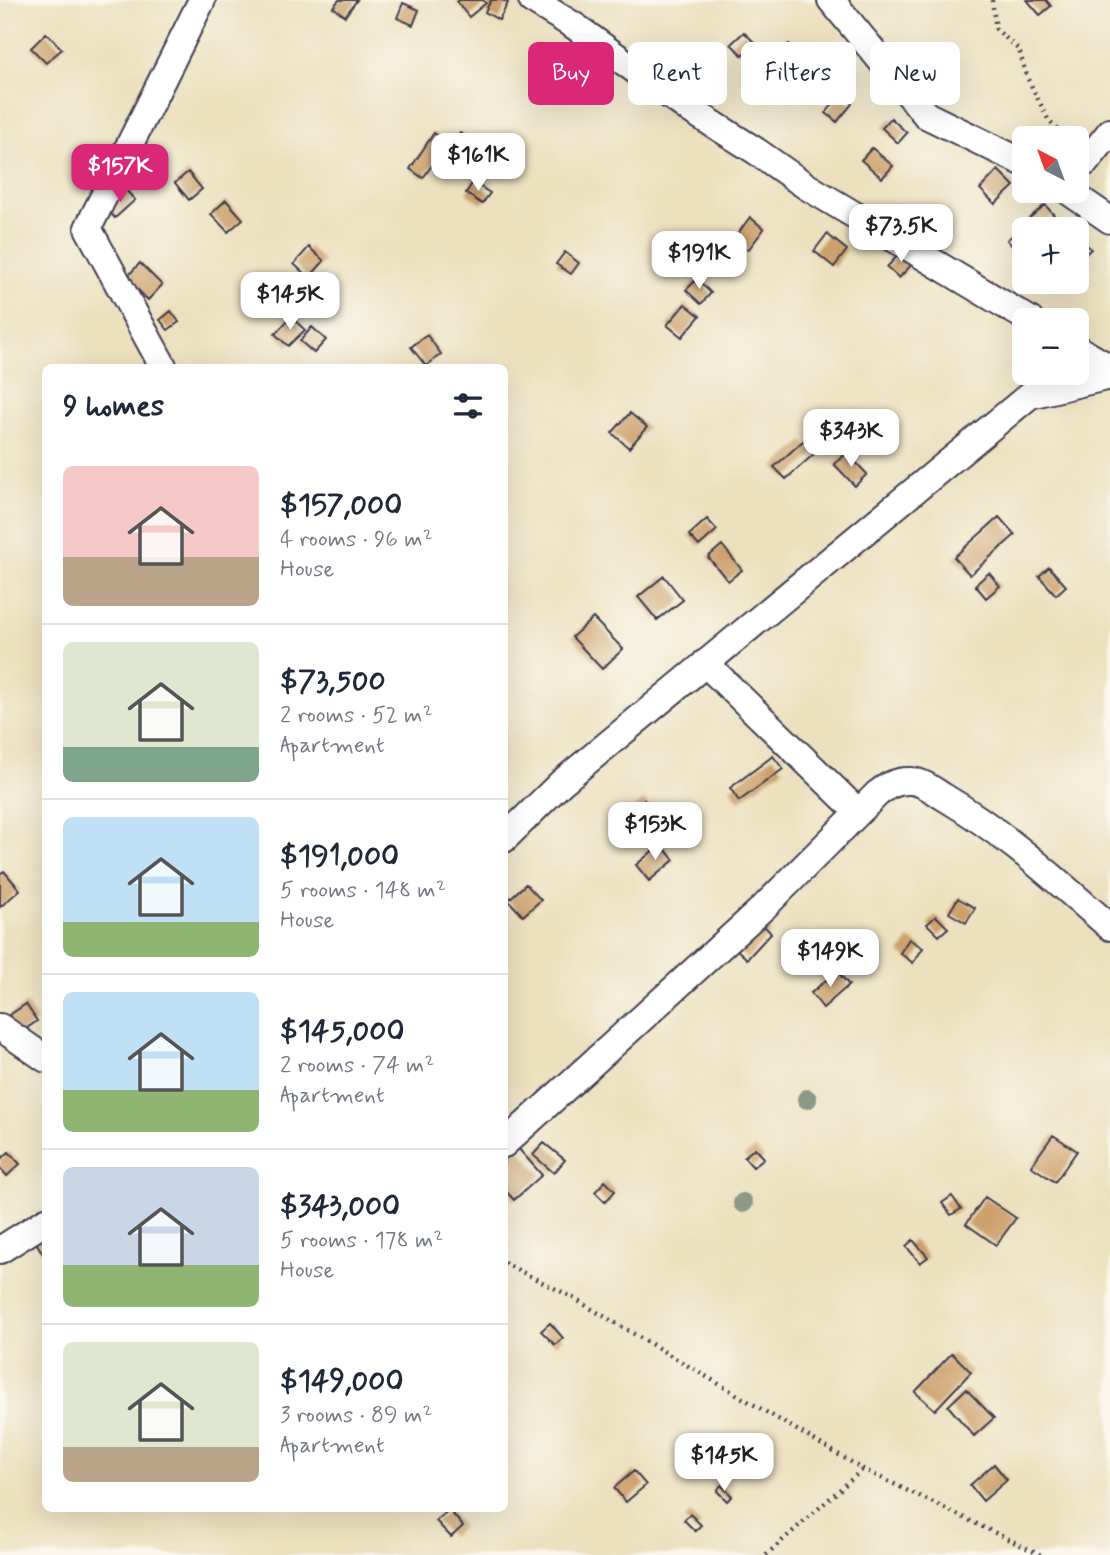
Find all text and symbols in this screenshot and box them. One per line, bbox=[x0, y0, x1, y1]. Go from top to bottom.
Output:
chip: Buy bbox=[528, 42, 614, 105]
chip: Rent bbox=[628, 42, 727, 105]
chip: Filters bbox=[741, 42, 856, 105]
chip: New bbox=[870, 42, 960, 105]
north arrow bbox=[1012, 126, 1088, 203]
map controls bbox=[1012, 126, 1089, 385]
pin: $161K bbox=[429, 134, 527, 193]
text: $161K bbox=[447, 141, 509, 171]
pin: $157K bbox=[71, 144, 169, 204]
text: $157K bbox=[87, 152, 153, 182]
pin: $73.5K bbox=[844, 204, 958, 264]
text: $73.5K bbox=[865, 212, 937, 242]
button: + bbox=[1012, 217, 1089, 294]
pin: $191K bbox=[650, 232, 748, 291]
text: $191K bbox=[668, 239, 730, 269]
pin: $145K bbox=[241, 272, 339, 332]
text: $145K bbox=[257, 280, 323, 310]
button: − bbox=[1012, 308, 1089, 385]
text: 9 homes bbox=[63, 387, 164, 426]
icon: filters bbox=[449, 387, 487, 425]
pin: $343K bbox=[802, 410, 900, 469]
text: $343K bbox=[819, 417, 883, 447]
text: $157,000 bbox=[280, 486, 402, 525]
icon: home bbox=[119, 494, 203, 578]
text: 4 rooms · 96 m² bbox=[280, 525, 433, 555]
text: House bbox=[280, 555, 334, 585]
text: $73,500 bbox=[280, 662, 386, 701]
icon: home bbox=[119, 670, 203, 754]
text: 2 rooms · 52 m² bbox=[280, 701, 433, 731]
text: Apartment bbox=[280, 731, 385, 761]
pin: $153K bbox=[606, 802, 704, 862]
text: $153K bbox=[624, 810, 686, 840]
text: $191,000 bbox=[280, 837, 399, 876]
icon: home bbox=[119, 845, 203, 929]
text: 5 rooms · 148 m² bbox=[280, 876, 446, 906]
text: House bbox=[280, 906, 334, 936]
pin: $149K bbox=[781, 930, 879, 989]
text: $149K bbox=[797, 937, 863, 967]
text: $145,000 bbox=[280, 1012, 404, 1051]
icon: home bbox=[119, 1020, 203, 1104]
text: 2 rooms · 74 m² bbox=[280, 1051, 435, 1081]
text: Apartment bbox=[280, 1081, 385, 1111]
text: $343,000 bbox=[280, 1187, 400, 1226]
icon: home bbox=[119, 1195, 203, 1279]
text: 5 rooms · 178 m² bbox=[280, 1226, 443, 1256]
text: House bbox=[280, 1256, 334, 1286]
text: $149,000 bbox=[280, 1362, 404, 1401]
icon: home bbox=[119, 1370, 203, 1454]
text: 3 rooms · 89 m² bbox=[280, 1401, 432, 1431]
text: Apartment bbox=[280, 1431, 385, 1461]
pin: $145K bbox=[675, 1434, 773, 1493]
text: $145K bbox=[691, 1441, 757, 1471]

